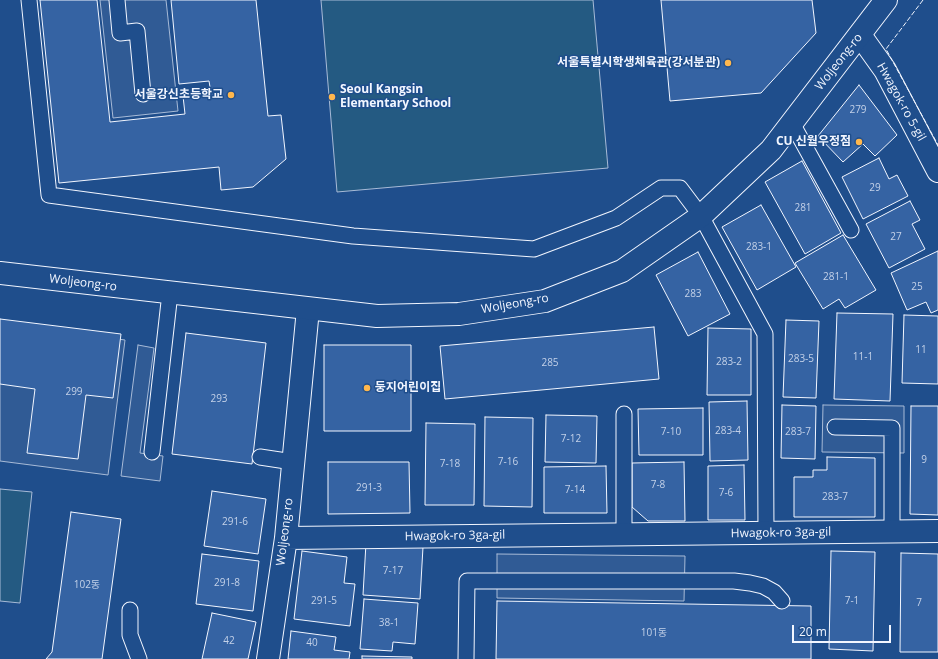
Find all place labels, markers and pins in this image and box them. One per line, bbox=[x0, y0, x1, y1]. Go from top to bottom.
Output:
place label: 서울특별시학생체육관(강서분관) bbox=[557, 56, 720, 70]
marker: 서울특별시학생체육관(강서분관) bbox=[723, 58, 733, 68]
place label: Seoul Kangsin Elementary School bbox=[340, 83, 451, 111]
place label: 서울강신초등학교 bbox=[135, 88, 223, 102]
marker: 서울강신초등학교 bbox=[226, 90, 236, 100]
marker: Seoul Kangsin Elementary School bbox=[327, 92, 337, 102]
place label: CU 신월우정점 bbox=[776, 135, 851, 149]
marker: CU 신월우정점 bbox=[854, 137, 864, 147]
place label: 둥지어린이집 bbox=[375, 381, 441, 395]
marker: 둥지어린이집 bbox=[362, 383, 372, 393]

